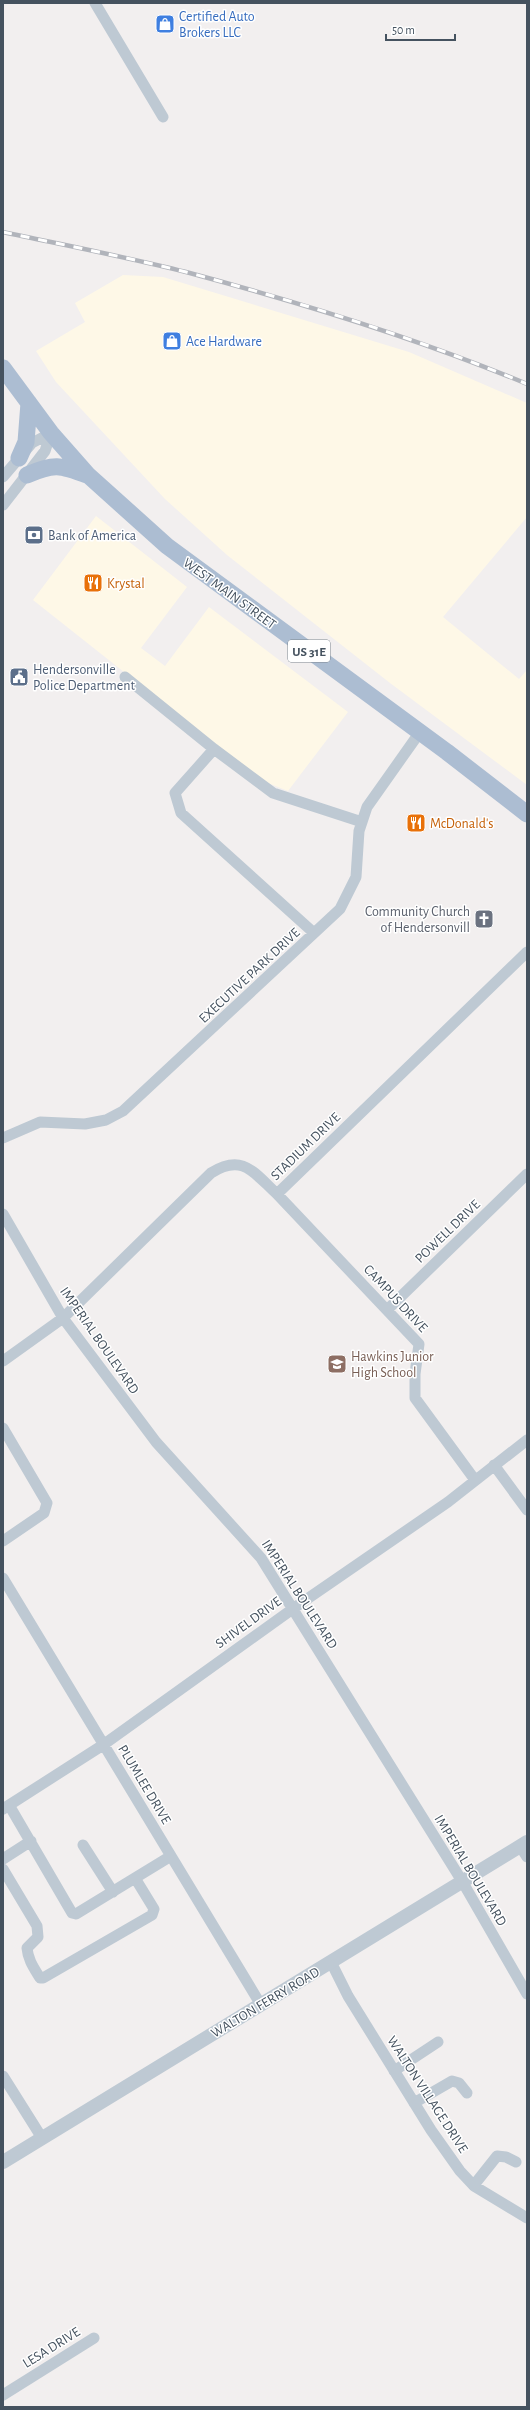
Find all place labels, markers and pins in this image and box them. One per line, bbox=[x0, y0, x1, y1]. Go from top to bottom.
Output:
place label: Certified Auto Brokers LLC bbox=[179, 10, 255, 40]
shop icon: Certified Auto Brokers LLC bbox=[154, 13, 176, 35]
shop icon: Ace Hardware bbox=[161, 330, 183, 352]
place label: Ace Hardware bbox=[186, 335, 262, 349]
bank icon: Bank of America bbox=[23, 524, 45, 546]
place label: Bank of America bbox=[48, 529, 137, 543]
restaurant icon: Krystal bbox=[82, 572, 104, 594]
place label: Krystal bbox=[107, 577, 145, 591]
place label: Hendersonville Police Department bbox=[33, 663, 135, 693]
public building icon: Hendersonville Police Department bbox=[8, 666, 30, 688]
restaurant icon: McDonald's bbox=[405, 812, 427, 834]
place label: McDonald's bbox=[430, 817, 493, 831]
place label: Community Church of Hendersonvill bbox=[365, 905, 470, 935]
church icon: Community Church of Hendersonvill bbox=[473, 908, 495, 930]
place label: Hawkins Junior High School bbox=[351, 1350, 434, 1380]
school or university icon: Hawkins Junior High School bbox=[326, 1353, 348, 1375]

